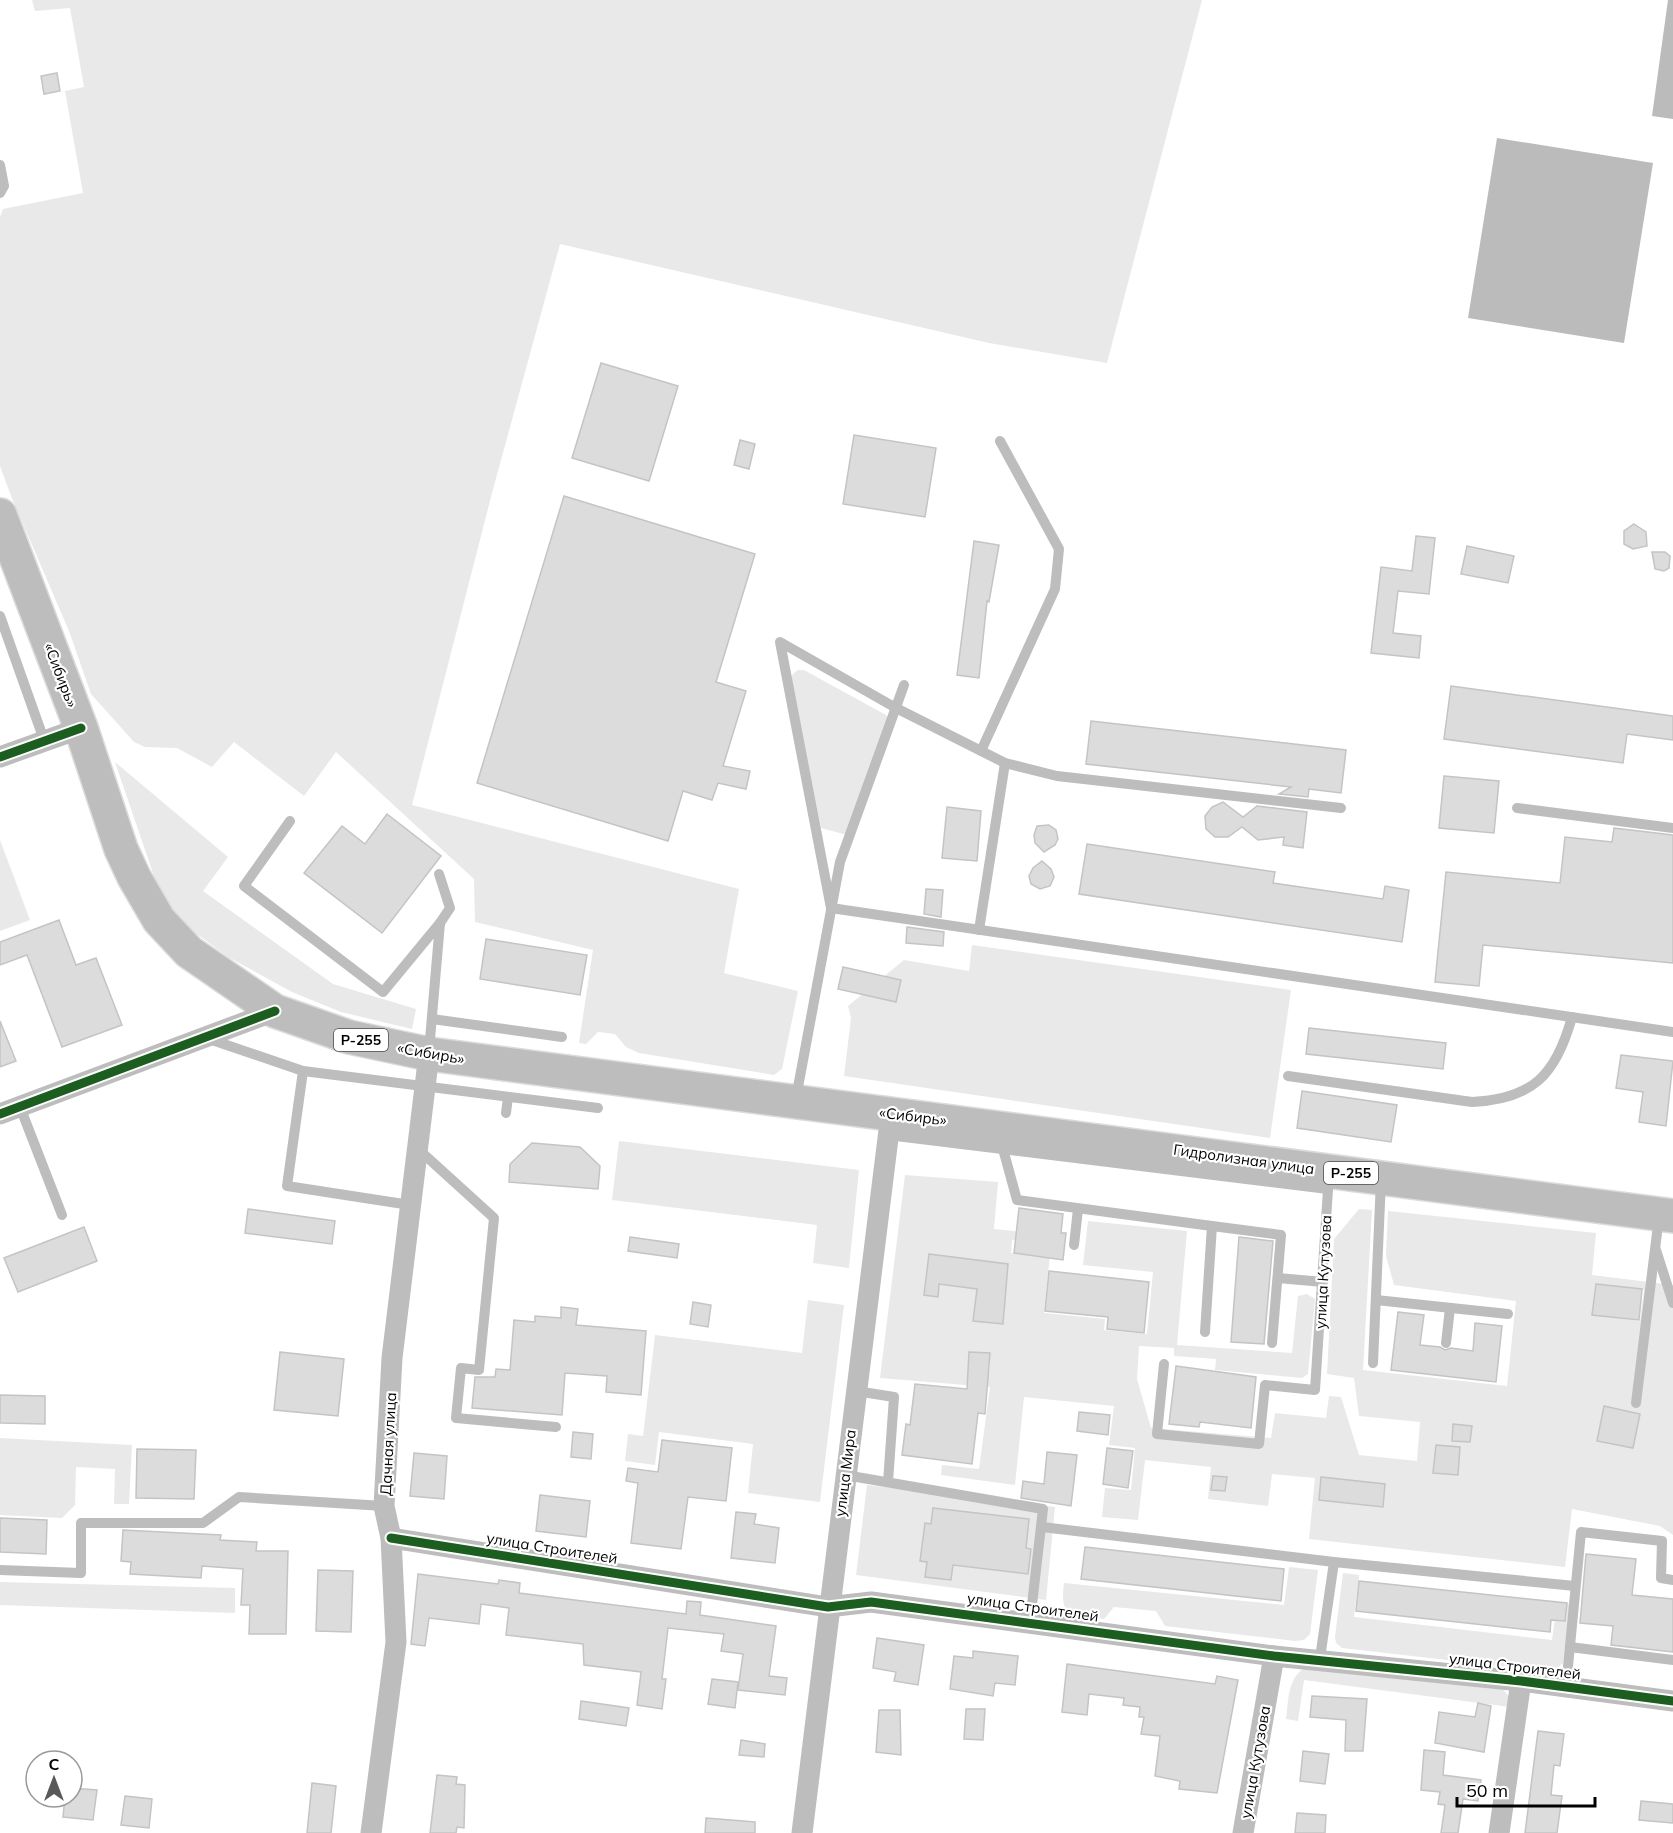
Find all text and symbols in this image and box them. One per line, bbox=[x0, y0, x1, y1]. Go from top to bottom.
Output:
street label: «Сибирь» bbox=[40, 640, 82, 710]
road number: Р-255 bbox=[334, 1029, 388, 1051]
street label: «Сибирь» bbox=[396, 1038, 466, 1068]
street label: «Сибирь» bbox=[878, 1102, 948, 1130]
street label: Гидролизная улица bbox=[1172, 1140, 1316, 1178]
road number: Р-255 bbox=[1324, 1162, 1378, 1184]
street label: улица Кутузова bbox=[1311, 1215, 1335, 1329]
street label: Дачная улица bbox=[376, 1392, 400, 1496]
street label: улица Мира bbox=[830, 1428, 860, 1518]
street label: улица Строителей bbox=[485, 1528, 619, 1568]
street label: улица Строителей bbox=[966, 1588, 1100, 1626]
street label: улица Строителей bbox=[1448, 1648, 1582, 1684]
street label: улица Кутузова bbox=[1236, 1704, 1274, 1820]
north arrow bbox=[24, 1749, 84, 1809]
text: С bbox=[49, 1754, 60, 1774]
scale bar bbox=[1457, 1770, 1595, 1808]
text: 50 m bbox=[1466, 1779, 1508, 1802]

